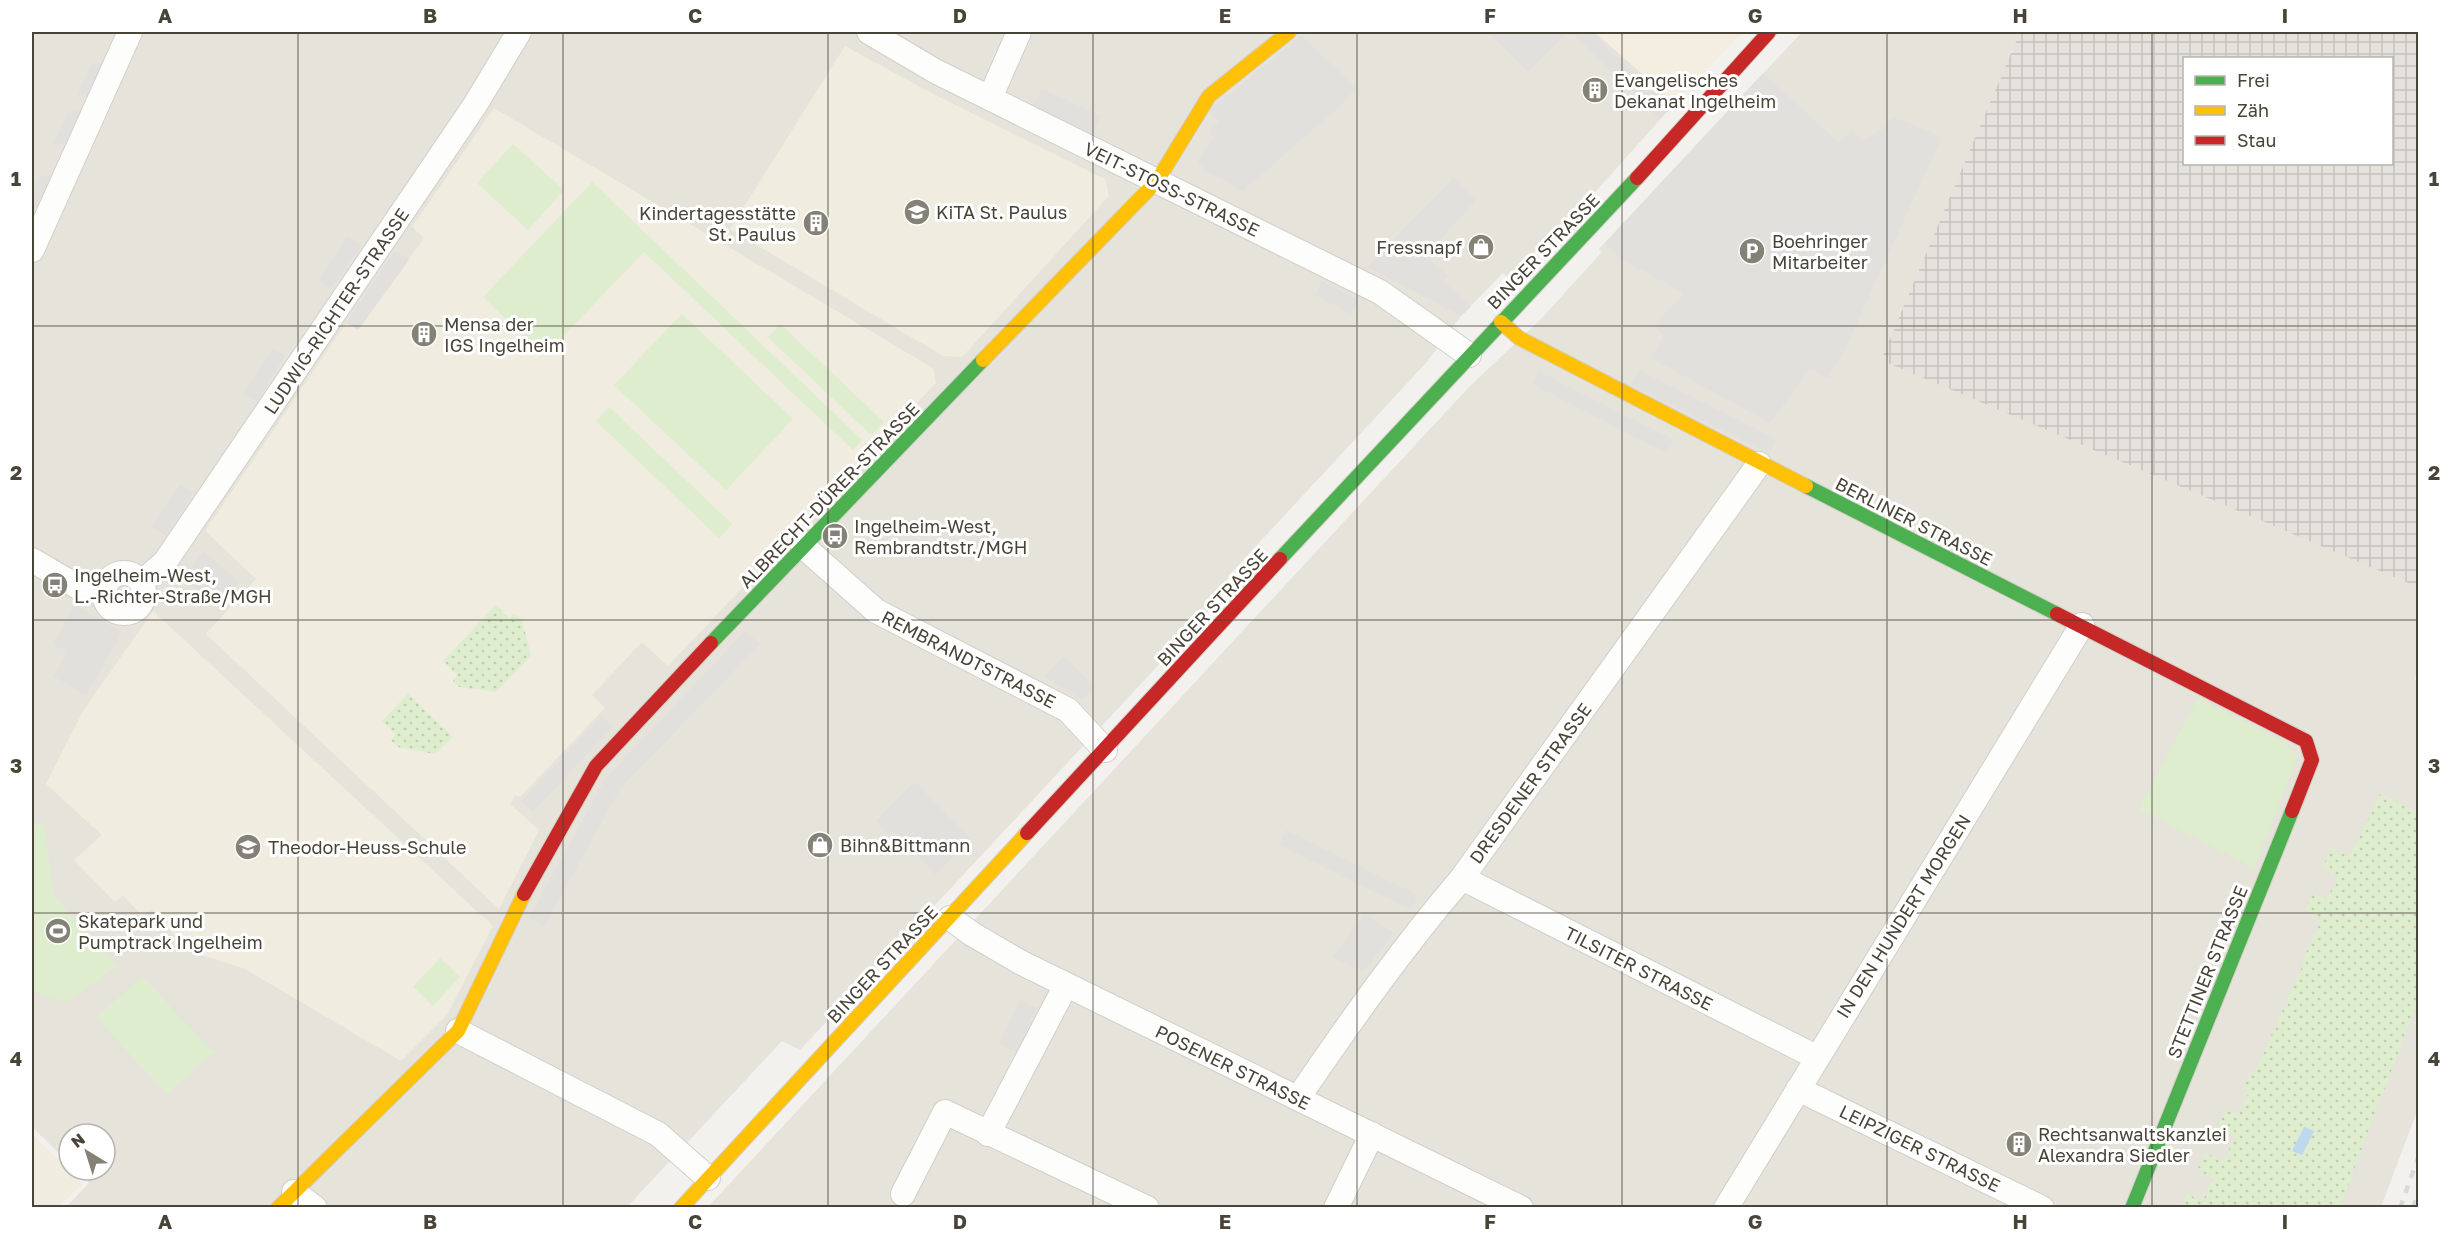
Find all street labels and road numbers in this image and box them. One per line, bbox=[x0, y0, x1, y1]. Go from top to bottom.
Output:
street label: VEIT-STOSS-STRASSE bbox=[1081, 137, 1263, 241]
street label: BINGER STRASSE bbox=[1482, 189, 1604, 313]
street label: LUDWIG-RICHTER-STRASSE bbox=[259, 204, 413, 418]
street label: ALBRECHT-DÜRER-STRASSE bbox=[734, 398, 924, 592]
street label: BERLINER STRASSE bbox=[1832, 472, 1996, 570]
street label: BINGER STRASSE bbox=[1152, 544, 1272, 670]
street label: REMBRANDTSTRASSE bbox=[878, 605, 1060, 713]
street label: DRESDENER STRASSE bbox=[1464, 698, 1596, 868]
street label: IN DEN HUNDERT MORGEN bbox=[1831, 810, 1975, 1022]
street label: STETTINER STRASSE bbox=[2162, 882, 2252, 1062]
street label: BINGER STRASSE bbox=[822, 901, 942, 1027]
street label: TILSITER STRASSE bbox=[1561, 921, 1717, 1015]
street label: POSENER STRASSE bbox=[1152, 1020, 1314, 1114]
street label: LEIPZIGER STRASSE bbox=[1836, 1100, 2004, 1196]

